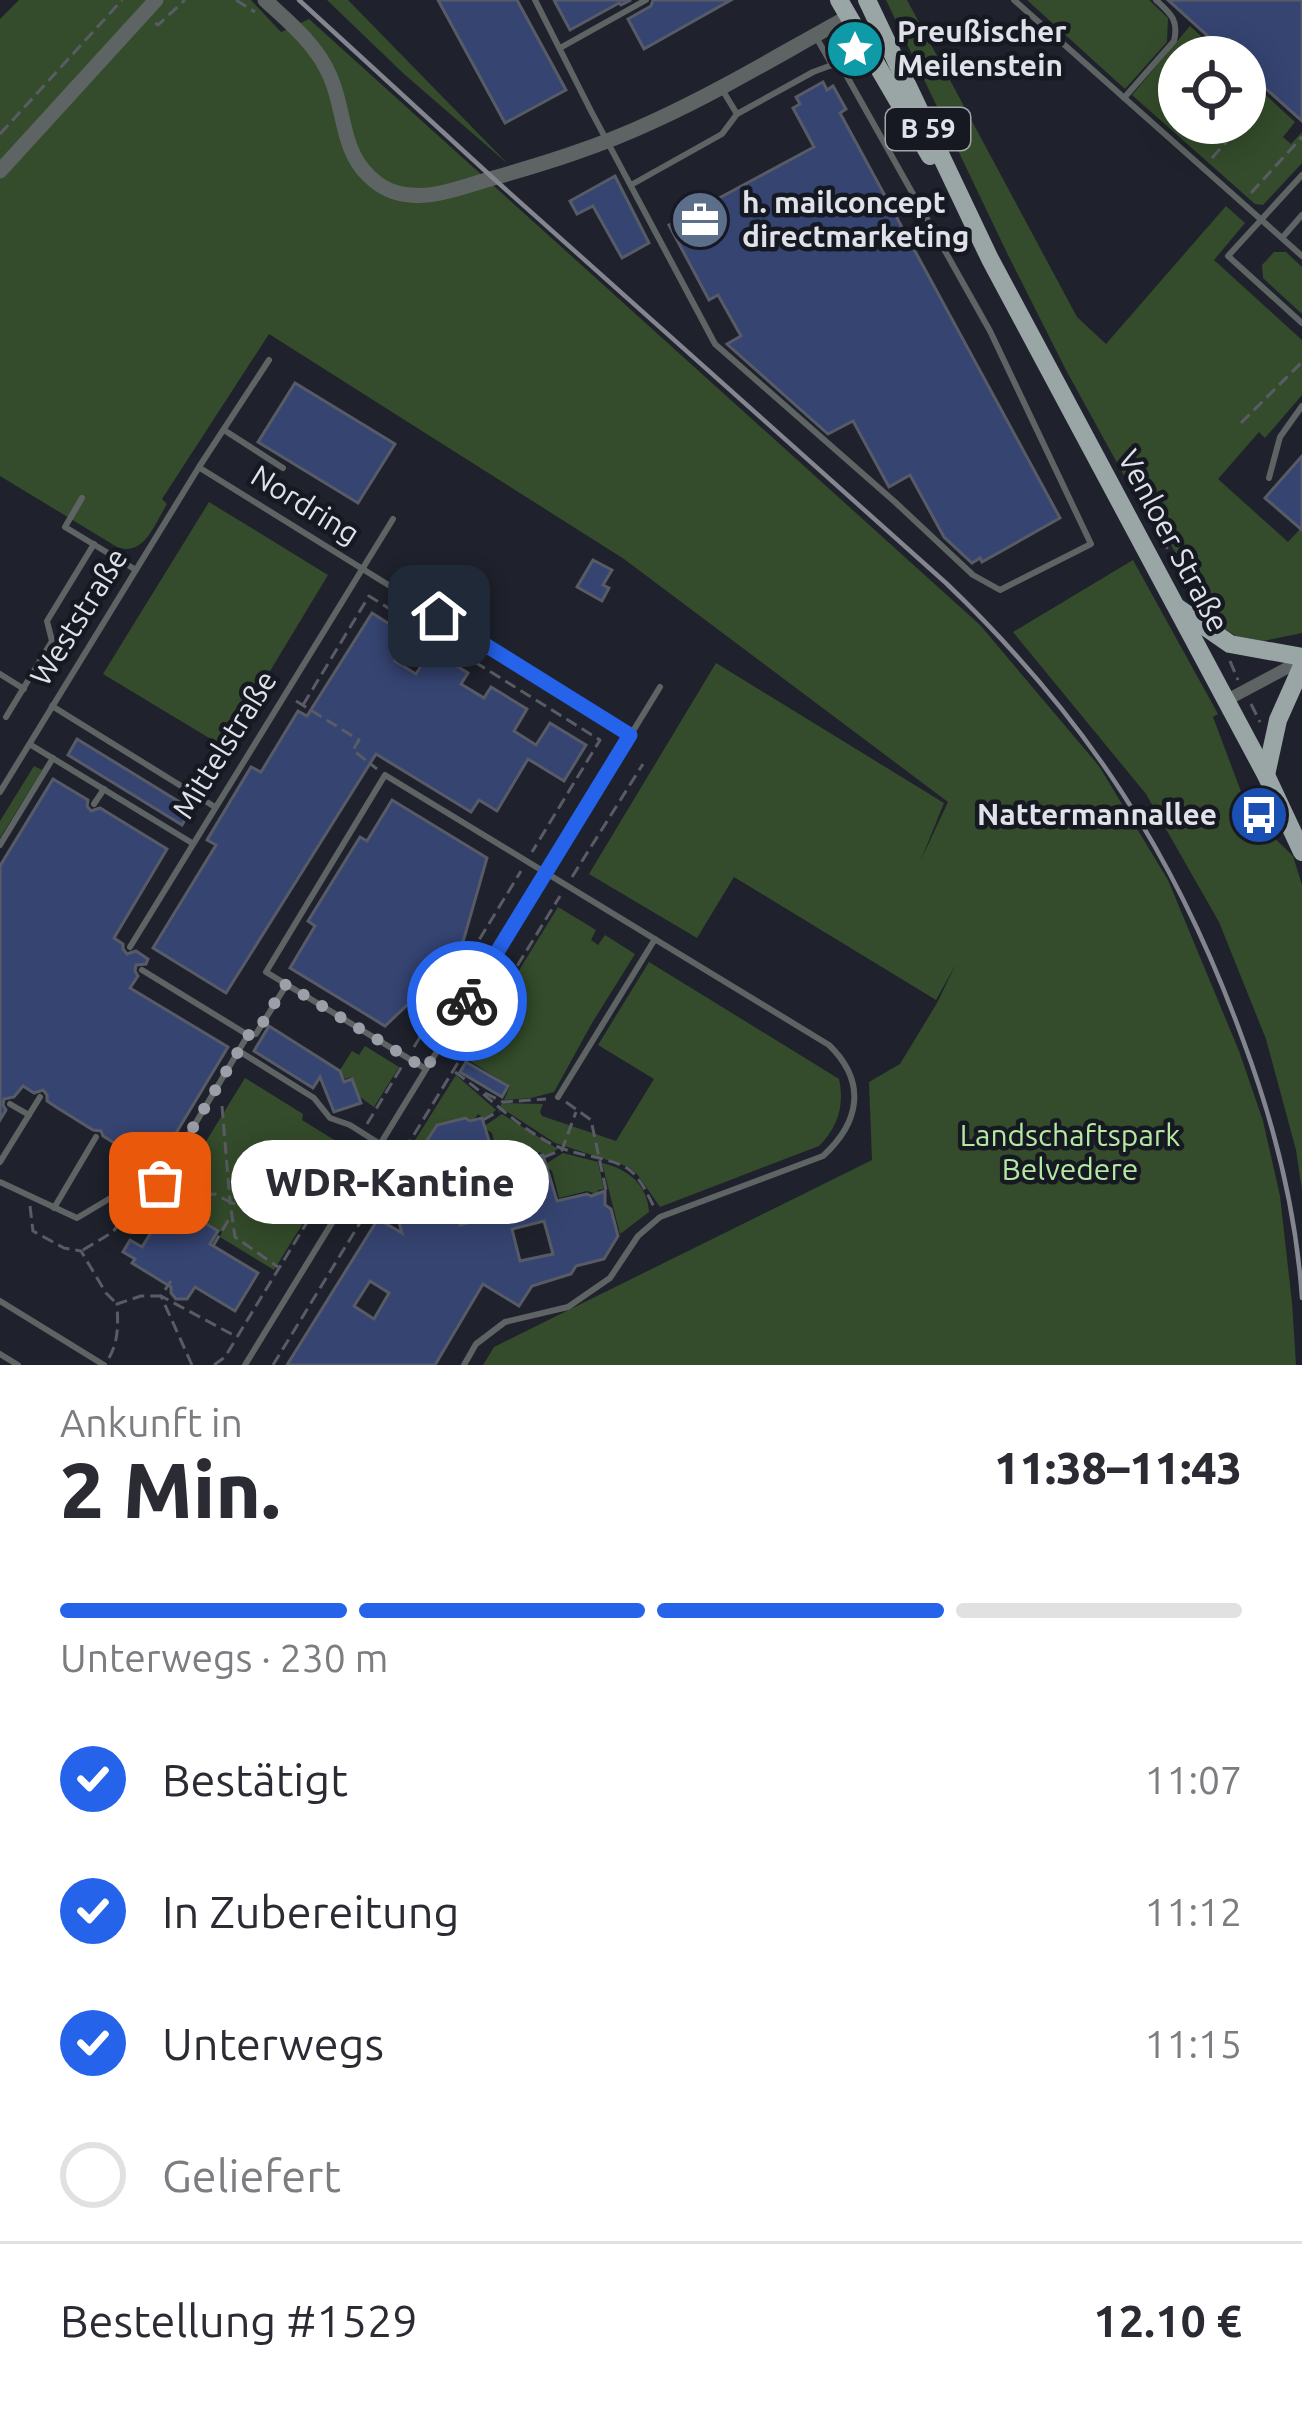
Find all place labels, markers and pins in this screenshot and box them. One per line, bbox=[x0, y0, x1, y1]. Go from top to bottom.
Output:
place label: Preußischer Meilenstein bbox=[897, 14, 1067, 82]
place icon: Preußischer Meilenstein bbox=[824, 18, 886, 80]
place label: h. mailconcept directmarketing bbox=[742, 185, 970, 253]
office icon: h. mailconcept directmarketing bbox=[669, 189, 731, 251]
pin bbox=[388, 565, 490, 667]
bus stop icon: Nattermannallee bbox=[1228, 784, 1290, 846]
place label: Nattermannallee bbox=[977, 797, 1217, 831]
pin bbox=[109, 1132, 211, 1234]
callout: WDR-Kantine bbox=[232, 1141, 550, 1225]

